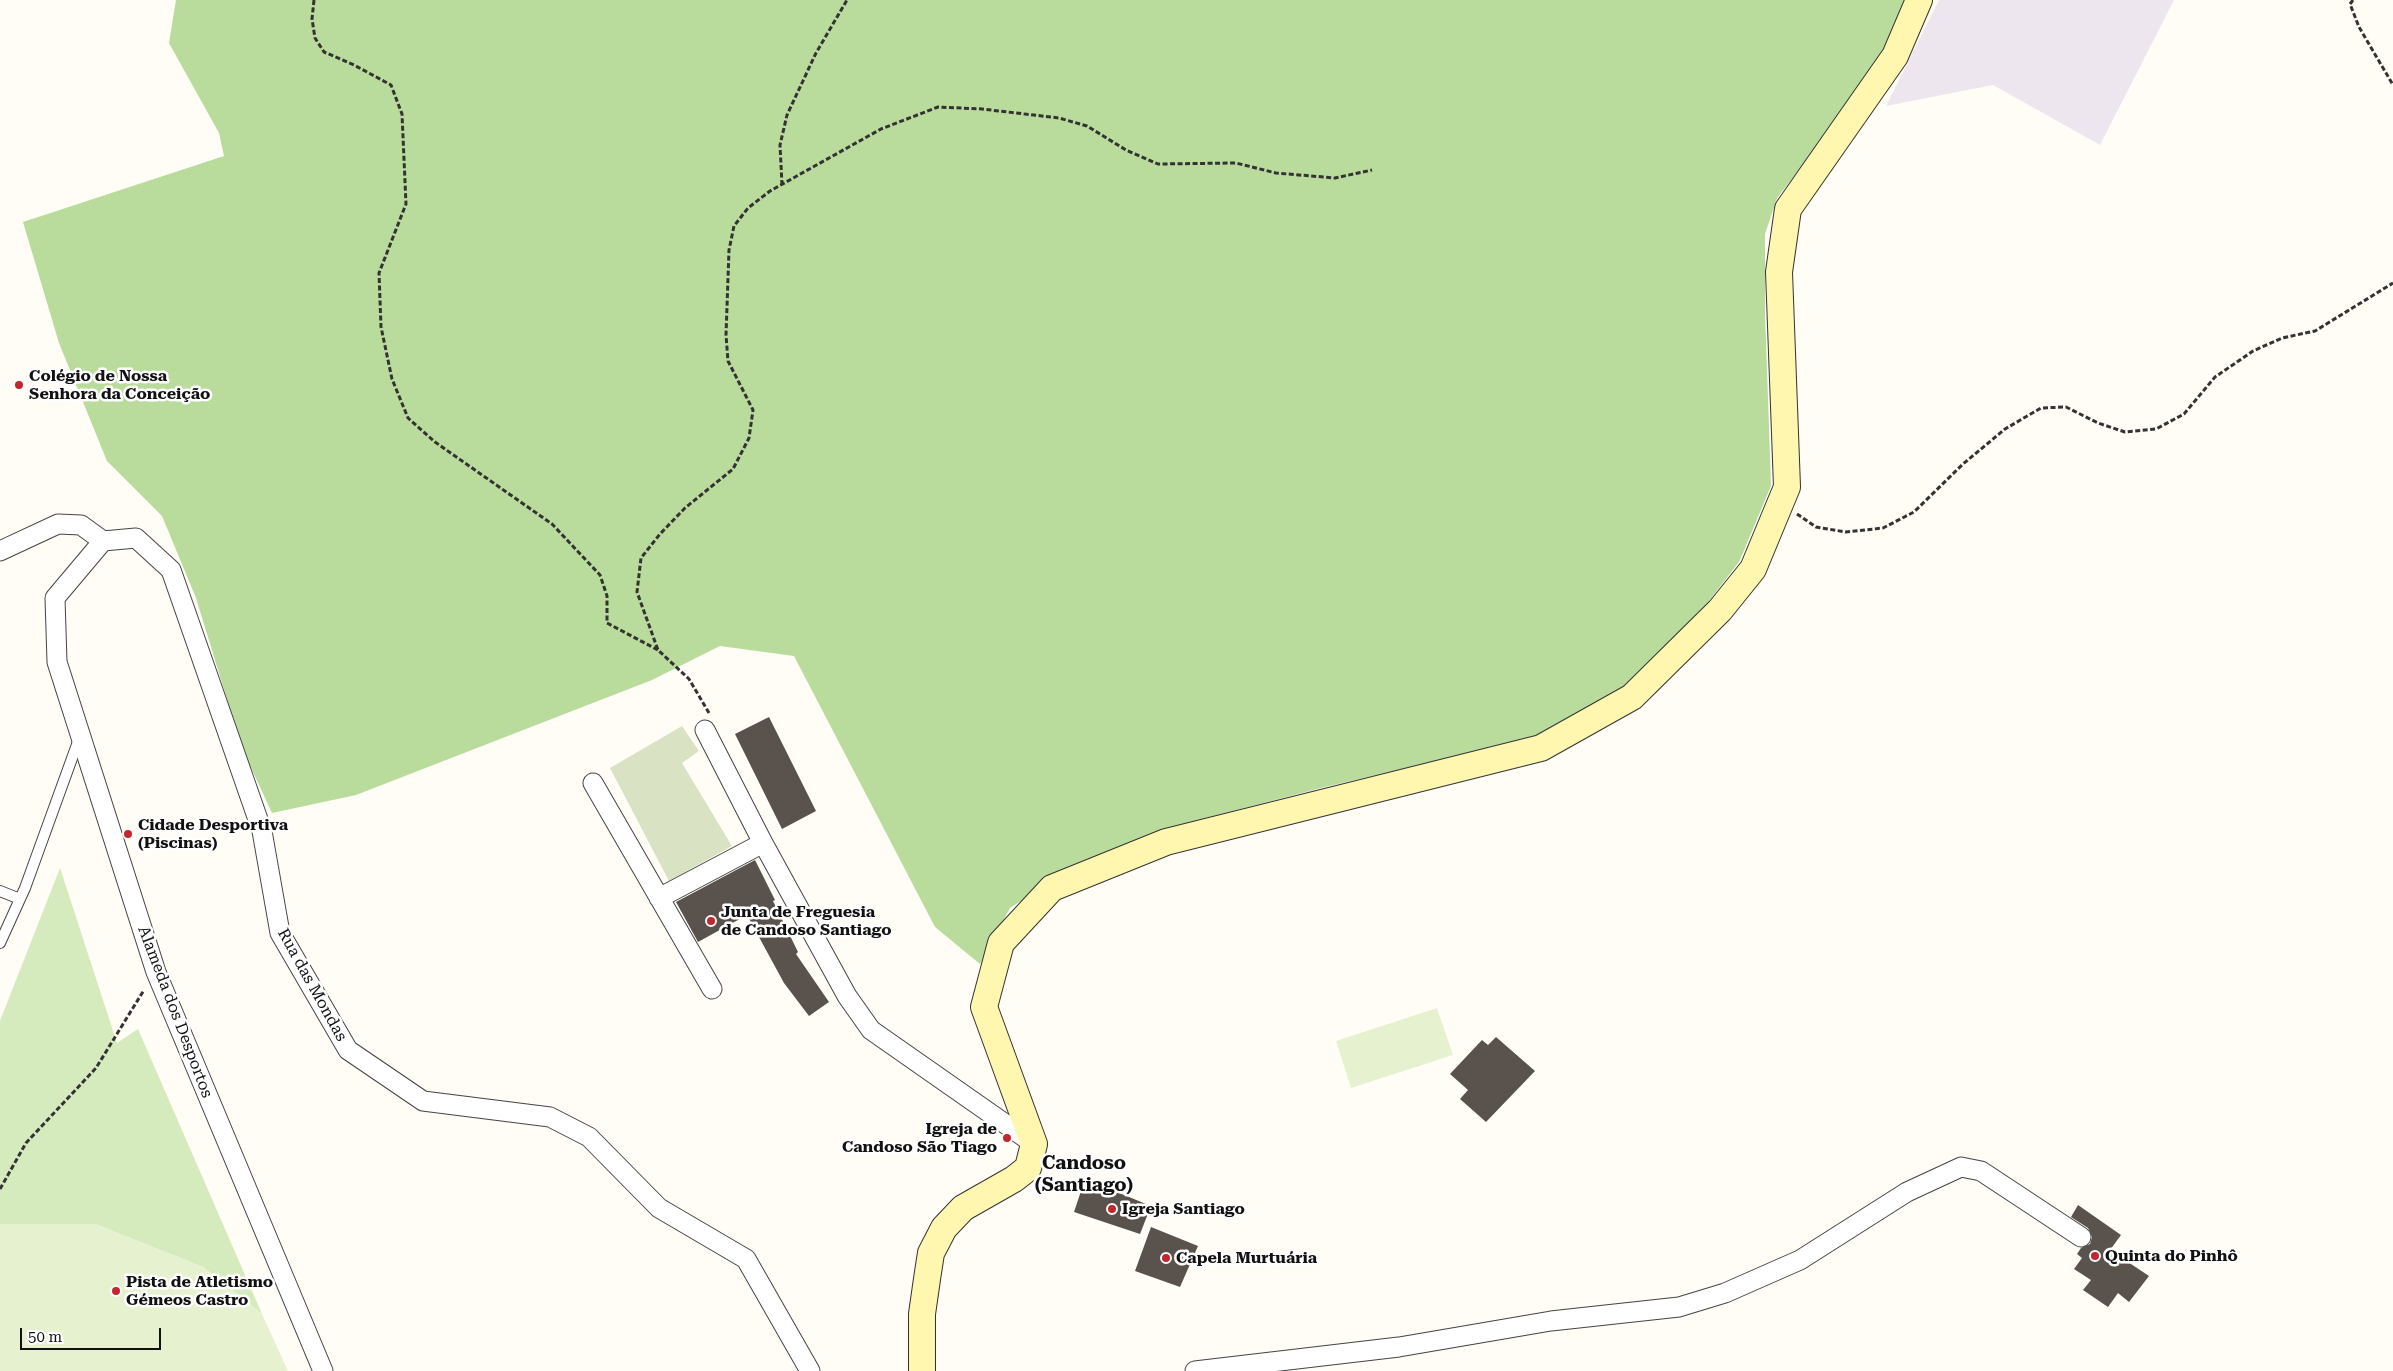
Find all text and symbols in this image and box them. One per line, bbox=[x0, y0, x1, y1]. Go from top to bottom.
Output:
place label: Colégio de Nossa Senhora da Conceição bbox=[29, 366, 210, 404]
marker: Colégio de Nossa Senhora da Conceição bbox=[13, 379, 25, 391]
place label: Cidade Desportiva (Piscinas) bbox=[138, 815, 288, 853]
marker: Cidade Desportiva (Piscinas) bbox=[122, 828, 134, 840]
place label: Junta de Freguesia de Candoso Santiago bbox=[721, 902, 892, 940]
marker: Junta de Freguesia de Candoso Santiago bbox=[705, 915, 717, 927]
street label: Alameda dos Desportos bbox=[133, 923, 217, 1101]
street label: Rua das Mondas bbox=[273, 925, 351, 1045]
place label: Igreja de Candoso São Tiago bbox=[842, 1119, 997, 1157]
marker: Igreja de Candoso São Tiago bbox=[1001, 1132, 1013, 1144]
district label: Candoso (Santiago) bbox=[1035, 1152, 1133, 1196]
place label: Igreja Santiago bbox=[1122, 1199, 1245, 1219]
marker: Igreja Santiago bbox=[1106, 1203, 1118, 1215]
place label: Quinta do Pinhô bbox=[2105, 1246, 2238, 1266]
place label: Capela Murtuária bbox=[1176, 1248, 1317, 1268]
marker: Quinta do Pinhô bbox=[2089, 1250, 2101, 1262]
marker: Capela Murtuária bbox=[1160, 1252, 1172, 1264]
place label: Pista de Atletismo Gémeos Castro bbox=[126, 1272, 273, 1310]
marker: Pista de Atletismo Gémeos Castro bbox=[110, 1285, 122, 1297]
scale bar bbox=[22, 1318, 164, 1350]
text: 50 m bbox=[28, 1328, 62, 1346]

